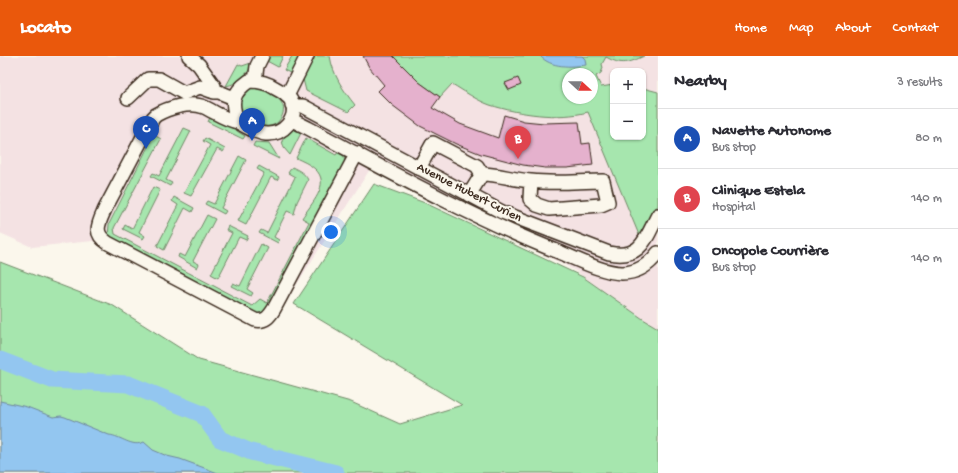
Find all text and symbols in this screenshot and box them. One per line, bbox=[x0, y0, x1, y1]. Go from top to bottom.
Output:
text: Locato bbox=[20, 17, 71, 40]
text: Home bbox=[735, 20, 767, 37]
text: Map bbox=[789, 20, 813, 37]
text: About bbox=[835, 20, 871, 37]
text: Contact bbox=[893, 20, 938, 37]
north arrow bbox=[562, 68, 598, 104]
map controls bbox=[610, 68, 646, 140]
button: + bbox=[610, 68, 646, 104]
text: Nearby bbox=[674, 72, 727, 92]
text: 3 results bbox=[897, 75, 942, 90]
button: − bbox=[610, 104, 646, 140]
pin: A bbox=[239, 108, 265, 141]
pin: C bbox=[133, 116, 159, 149]
text: Navette Autonome bbox=[712, 122, 831, 140]
pin: B bbox=[505, 126, 531, 159]
text: A bbox=[683, 131, 691, 146]
text: 80 m bbox=[915, 131, 942, 146]
text: Bus stop bbox=[712, 140, 756, 155]
street label: Avenue Hubert Curien bbox=[414, 160, 525, 226]
text: Clinique Estela bbox=[712, 182, 805, 200]
text: B bbox=[684, 191, 690, 206]
text: 140 m bbox=[911, 191, 942, 206]
text: Hospital bbox=[712, 200, 756, 215]
your location bbox=[321, 222, 341, 242]
text: Oncopole Courrière bbox=[712, 242, 828, 260]
text: C bbox=[683, 251, 691, 266]
text: 140 m bbox=[911, 251, 942, 266]
text: Bus stop bbox=[712, 260, 756, 275]

